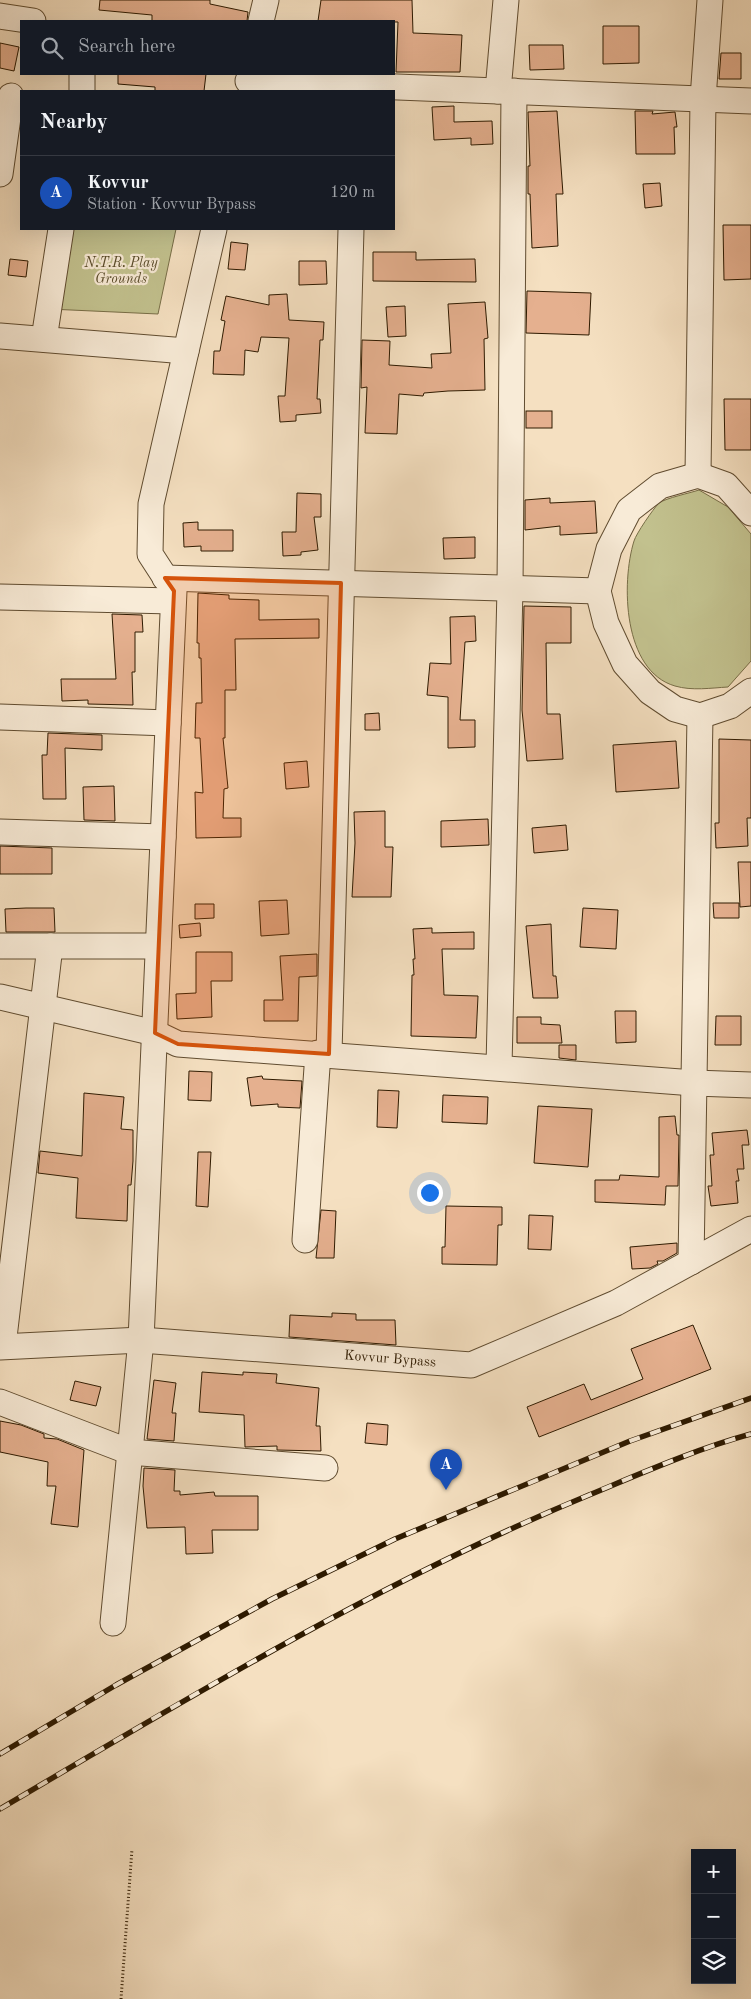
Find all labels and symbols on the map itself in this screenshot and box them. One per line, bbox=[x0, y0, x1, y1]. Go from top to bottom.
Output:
park label: N.T.R. Play Grounds bbox=[83, 256, 159, 286]
your location bbox=[417, 1180, 443, 1206]
street label: Kovvur Bypass bbox=[344, 1348, 437, 1369]
pin: A bbox=[430, 1449, 462, 1490]

